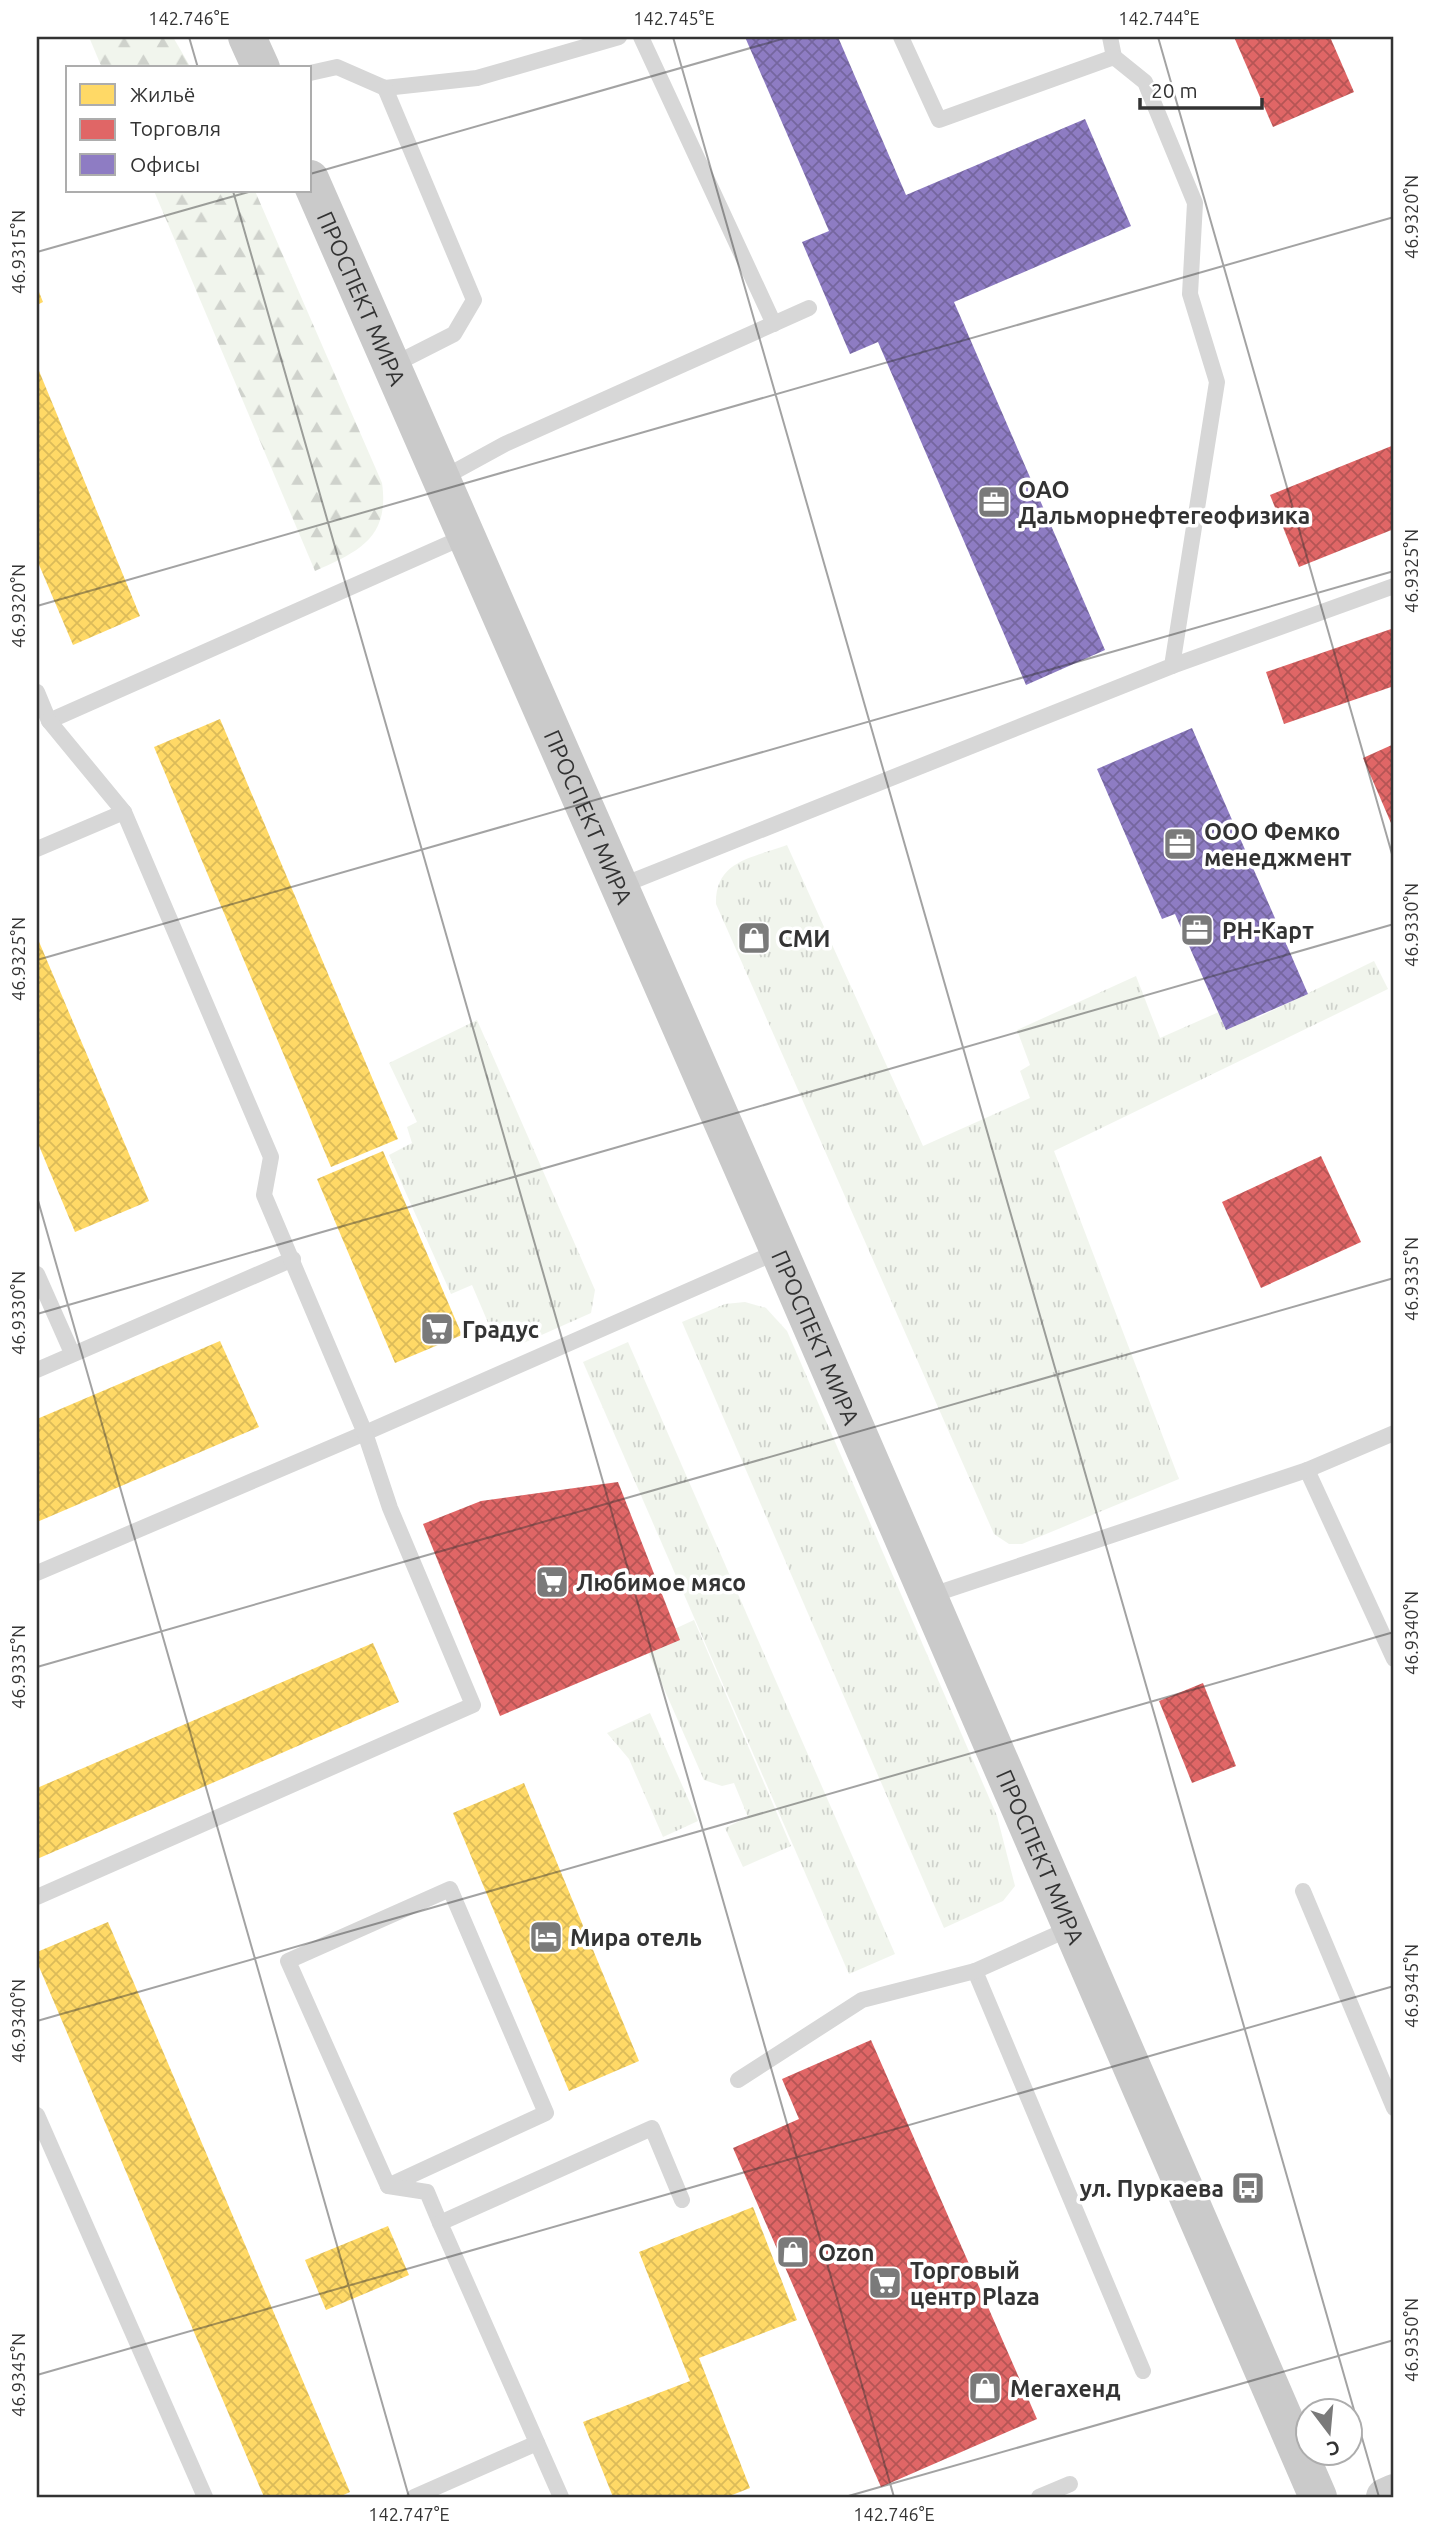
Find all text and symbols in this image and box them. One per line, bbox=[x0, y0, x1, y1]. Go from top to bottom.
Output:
text: 142.746°E bbox=[148, 8, 230, 28]
text: 142.745°E bbox=[633, 8, 715, 28]
text: 142.744°E bbox=[1118, 8, 1200, 28]
legend bbox=[66, 66, 312, 192]
scale bar bbox=[1140, 66, 1263, 110]
text: 20 m bbox=[1151, 78, 1198, 102]
text: Жильё bbox=[130, 82, 195, 106]
text: Торговля bbox=[130, 116, 221, 140]
text: Офисы bbox=[130, 152, 200, 176]
text: 46.9320°N bbox=[1401, 175, 1421, 259]
street label: ПРОСПЕКТ МИРА bbox=[313, 207, 411, 389]
text: 46.9315°N bbox=[8, 210, 28, 294]
place label: ОАО Дальморнефтегеофизика bbox=[1018, 477, 1310, 528]
office icon: ОАО Дальморнефтегеофизика bbox=[975, 483, 1013, 521]
text: 46.9325°N bbox=[1401, 529, 1421, 613]
text: 46.9320°N bbox=[8, 564, 28, 648]
street label: ПРОСПЕКТ МИРА bbox=[540, 726, 638, 907]
place label: ООО Фемко менеджмент bbox=[1204, 819, 1352, 870]
office icon: ООО Фемко менеджмент bbox=[1161, 825, 1199, 863]
text: 46.9330°N bbox=[1401, 883, 1421, 967]
office icon: РН-Карт bbox=[1178, 911, 1216, 949]
text: 46.9325°N bbox=[8, 917, 28, 1001]
place label: РН-Карт bbox=[1222, 918, 1314, 943]
shop icon: СМИ bbox=[735, 919, 773, 957]
place label: СМИ bbox=[778, 926, 830, 951]
text: 46.9335°N bbox=[1401, 1237, 1421, 1321]
street label: ПРОСПЕКТ МИРА bbox=[768, 1246, 865, 1428]
text: 46.9330°N bbox=[8, 1271, 28, 1355]
supermarket icon: Градус bbox=[418, 1310, 456, 1348]
place label: Градус bbox=[462, 1317, 539, 1342]
supermarket icon: Любимое мясо bbox=[533, 1563, 571, 1601]
place label: Любимое мясо bbox=[576, 1570, 746, 1595]
text: 46.9340°N bbox=[1401, 1591, 1421, 1675]
text: 46.9335°N bbox=[8, 1625, 28, 1709]
street label: ПРОСПЕКТ МИРА bbox=[992, 1766, 1090, 1948]
hotel icon: Мира отель bbox=[527, 1918, 565, 1956]
place label: Мира отель bbox=[570, 1925, 702, 1950]
text: 46.9345°N bbox=[1401, 1944, 1421, 2028]
text: 46.9340°N bbox=[8, 1979, 28, 2063]
bus stop icon: ул. Пуркаева bbox=[1229, 2169, 1267, 2207]
place label: ул. Пуркаева bbox=[1080, 2176, 1224, 2201]
shop icon: Ozon bbox=[774, 2233, 812, 2271]
place label: Ozon bbox=[818, 2240, 874, 2265]
place label: Торговый центр Plaza bbox=[910, 2258, 1040, 2309]
supermarket icon: Торговый центр Plaza bbox=[866, 2264, 904, 2302]
text: 46.9350°N bbox=[1401, 2298, 1421, 2382]
text: 46.9345°N bbox=[8, 2333, 28, 2417]
shop icon: Мегахенд bbox=[966, 2369, 1004, 2407]
place label: Мегахенд bbox=[1010, 2376, 1120, 2401]
north arrow bbox=[1294, 2398, 1364, 2468]
text: С bbox=[1325, 2436, 1343, 2461]
text: 142.747°E bbox=[368, 2504, 450, 2524]
text: 142.746°E bbox=[853, 2504, 935, 2524]

